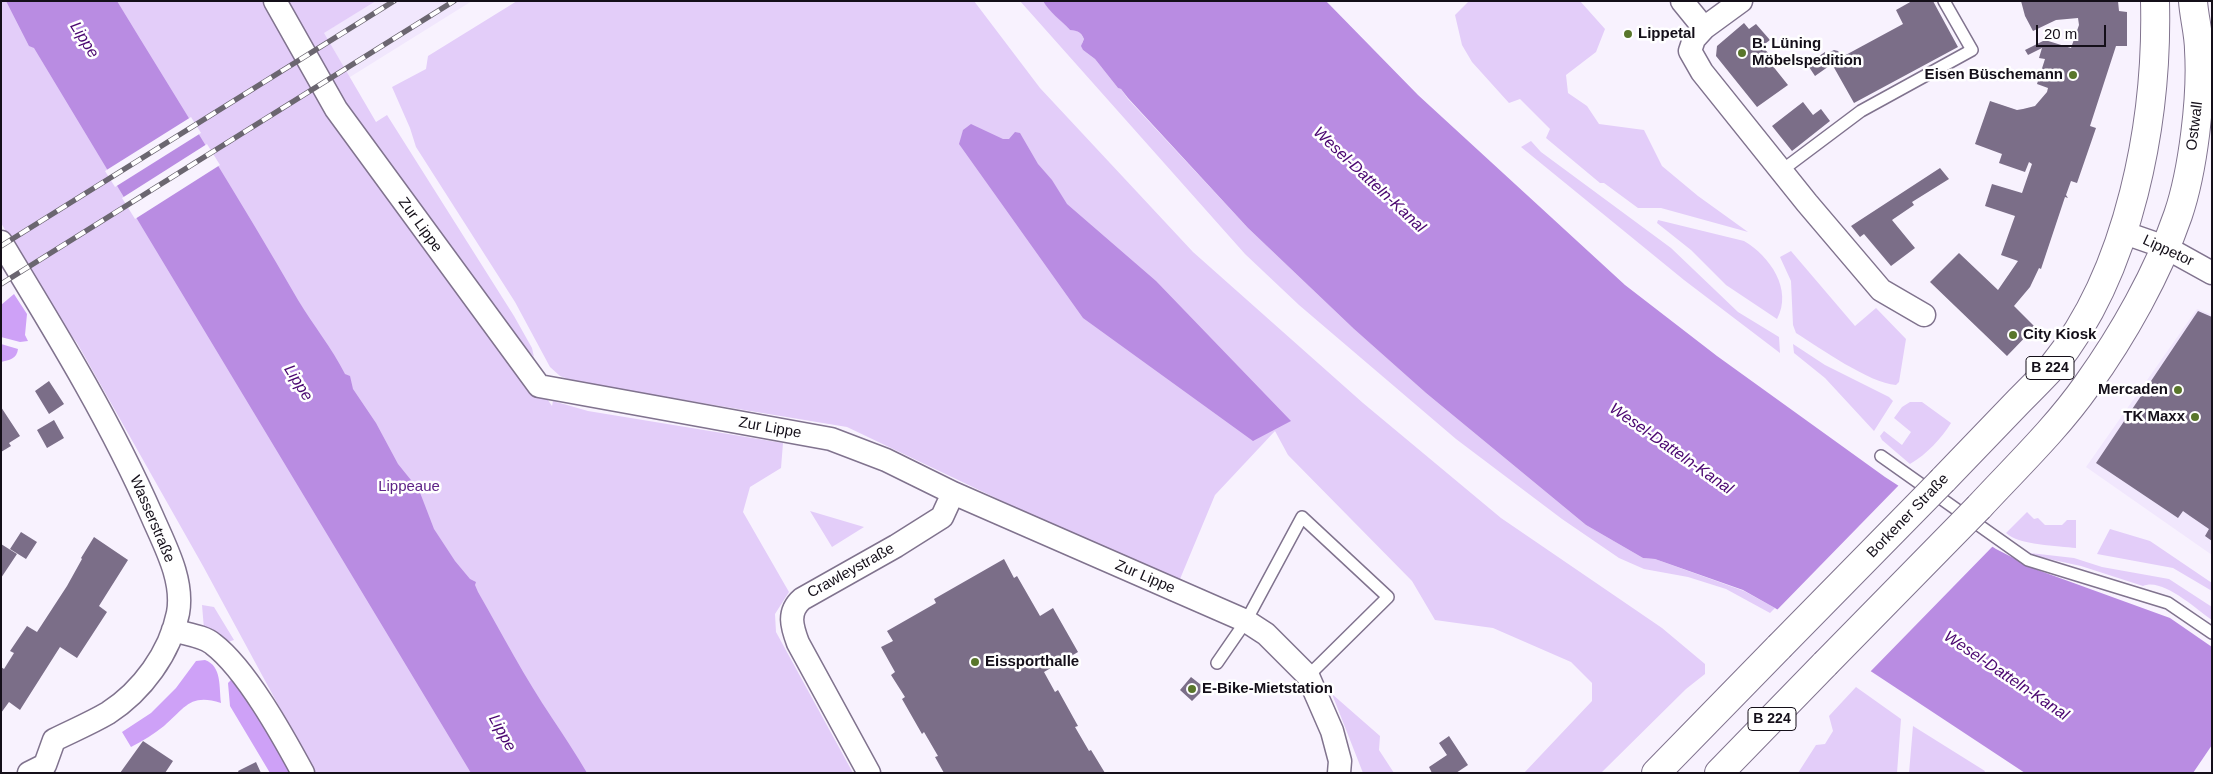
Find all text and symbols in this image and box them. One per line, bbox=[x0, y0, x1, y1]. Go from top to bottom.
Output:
scale bar bbox=[2038, 15, 2108, 47]
water label: Lippe bbox=[65, 18, 103, 62]
place label: Lippetal bbox=[1638, 25, 1696, 43]
text: 20 m bbox=[2044, 25, 2077, 42]
marker: Lippetal bbox=[1622, 28, 1634, 40]
place label: B. Lüning Möbelspedition bbox=[1752, 35, 1862, 70]
marker: B. Lüning Möbelspedition bbox=[1736, 47, 1748, 59]
place label: Eisen Büschemann bbox=[1925, 66, 2063, 84]
marker: Eisen Büschemann bbox=[2067, 69, 2079, 81]
street label: Ostwall bbox=[2183, 100, 2207, 152]
water label: Wesel-Datteln-Kanal bbox=[1309, 123, 1429, 237]
street label: Zur Lippe bbox=[394, 194, 446, 256]
street label: Lippetor bbox=[2140, 231, 2196, 271]
place label: City Kiosk bbox=[2023, 326, 2096, 344]
marker: City Kiosk bbox=[2007, 329, 2019, 341]
road number: B 224 bbox=[2026, 356, 2074, 379]
water label: Lippe bbox=[279, 361, 317, 405]
place label: Mercaden bbox=[2098, 381, 2168, 399]
marker: Mercaden bbox=[2172, 384, 2184, 396]
water label: Wesel-Datteln-Kanal bbox=[1606, 399, 1736, 499]
place label: TK Maxx bbox=[2123, 408, 2185, 426]
marker: TK Maxx bbox=[2189, 411, 2201, 423]
street label: Zur Lippe bbox=[737, 414, 803, 442]
street label: Borkener Straße bbox=[1863, 470, 1953, 562]
street label: Wasserstraße bbox=[126, 473, 178, 565]
park label: Lippeaue bbox=[378, 478, 440, 496]
street label: Crawleystraße bbox=[804, 540, 898, 602]
street label: Zur Lippe bbox=[1112, 556, 1178, 598]
water label: Wesel-Datteln-Kanal bbox=[1940, 627, 2072, 725]
place label: Eissporthalle bbox=[985, 653, 1079, 671]
marker: Eissporthalle bbox=[969, 656, 981, 668]
place label: E-Bike-Mietstation bbox=[1202, 680, 1333, 698]
marker: E-Bike-Mietstation bbox=[1186, 683, 1198, 695]
road number: B 224 bbox=[1748, 708, 1796, 731]
water label: Lippe bbox=[484, 711, 520, 755]

